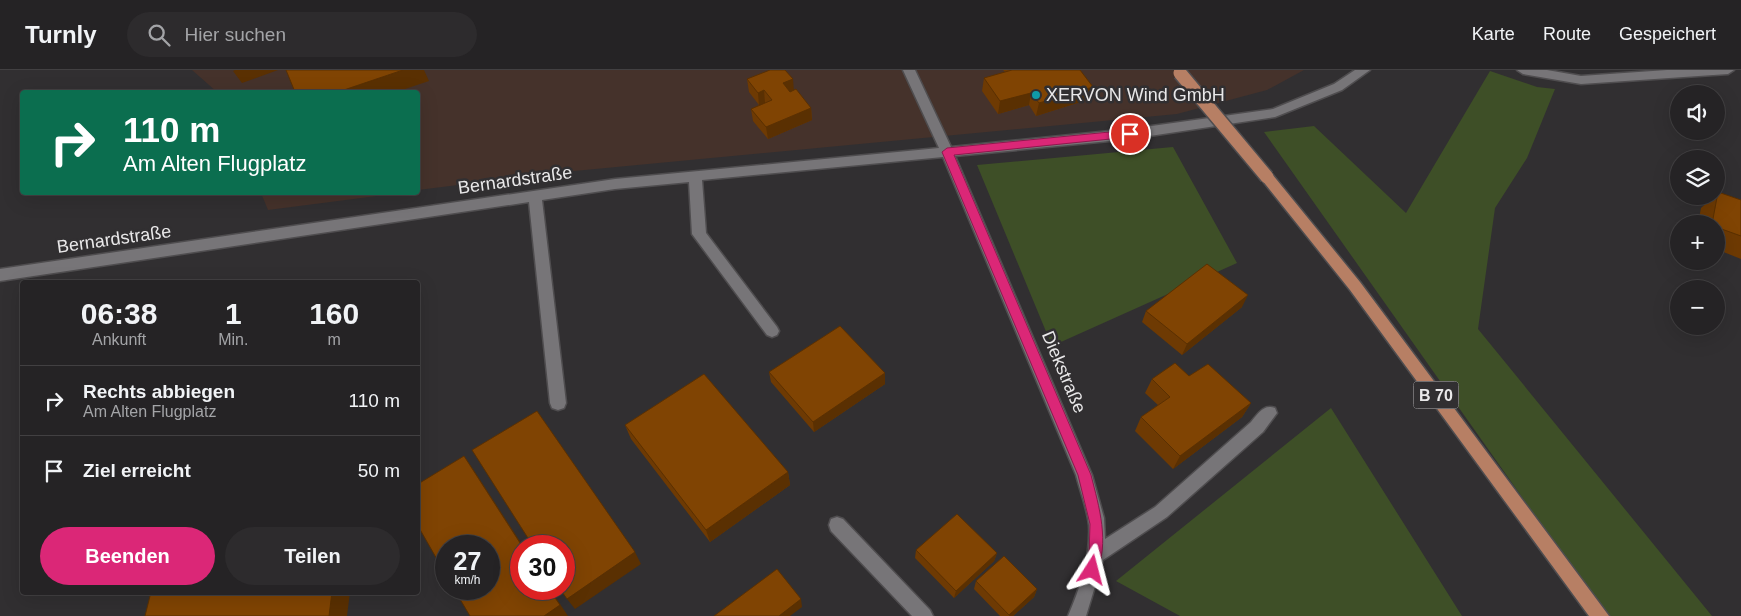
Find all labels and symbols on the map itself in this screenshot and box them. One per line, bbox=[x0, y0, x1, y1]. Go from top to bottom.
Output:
place label: XERVON Wind GmbH bbox=[1046, 85, 1225, 105]
marker: XERVON Wind GmbH bbox=[1030, 89, 1042, 101]
pin bbox=[1109, 113, 1151, 155]
street label: Bernardstraße bbox=[457, 162, 573, 198]
street label: Bernardstraße bbox=[56, 221, 172, 257]
street label: Diekstraße bbox=[1038, 328, 1090, 416]
road number: B 70 bbox=[1414, 382, 1458, 408]
speed limit sign: 30 bbox=[510, 535, 575, 600]
position arrow bbox=[1065, 543, 1117, 595]

